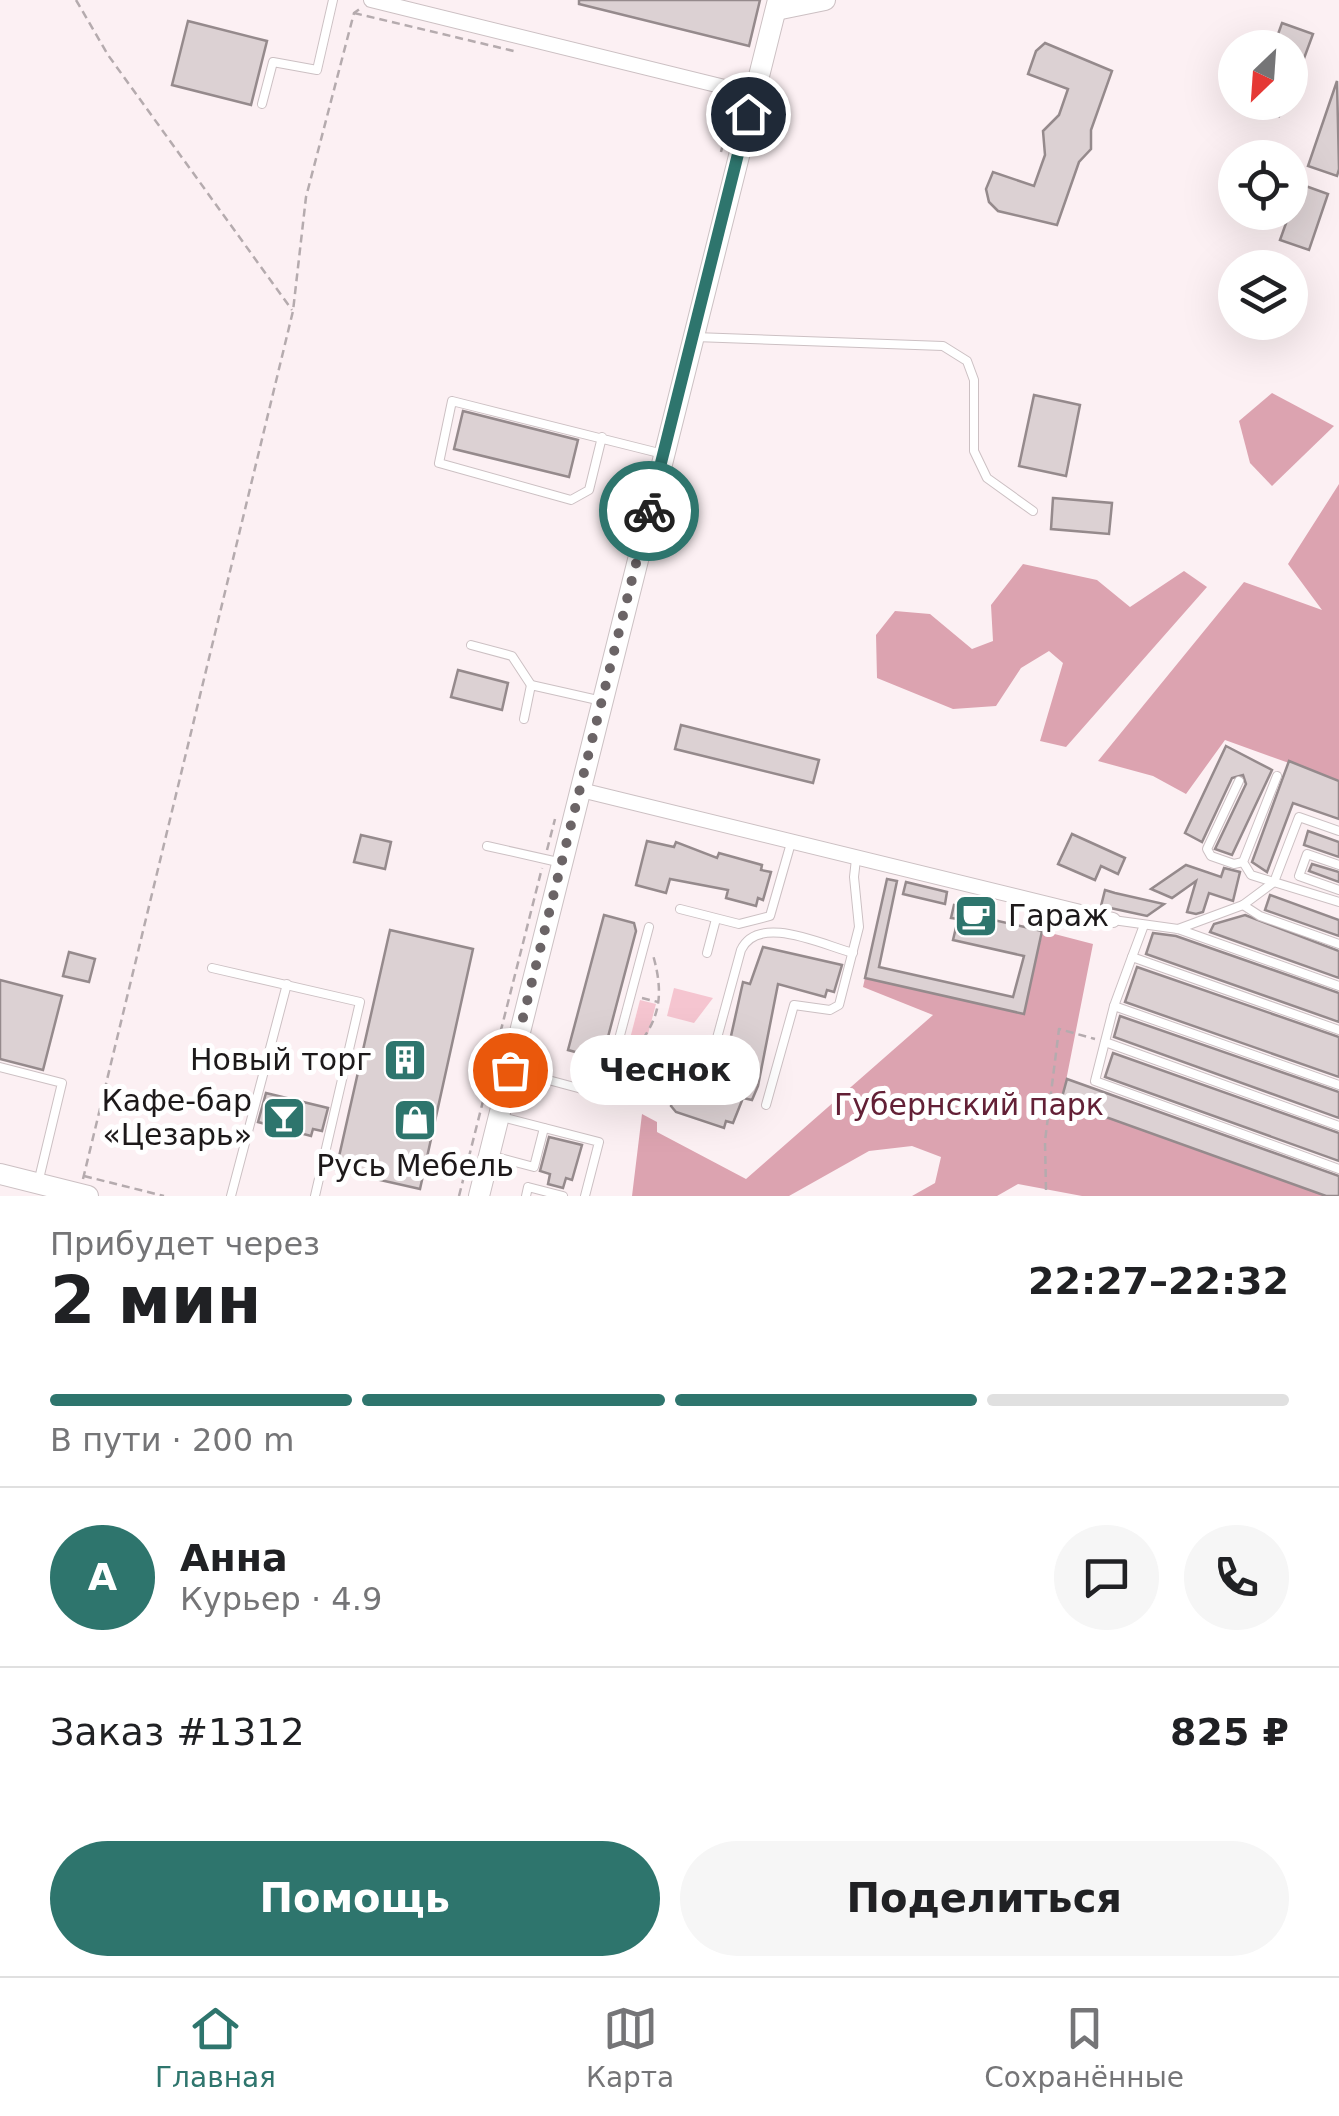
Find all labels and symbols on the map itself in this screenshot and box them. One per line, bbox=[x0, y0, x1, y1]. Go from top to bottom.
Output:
north arrow bbox=[1218, 30, 1308, 120]
pin bbox=[706, 72, 791, 157]
courier bbox=[599, 461, 699, 561]
cafe icon: Гараж bbox=[953, 893, 999, 939]
place label: Гараж bbox=[1008, 898, 1109, 933]
pin bbox=[468, 1028, 553, 1113]
callout: Чеснок bbox=[570, 1035, 760, 1105]
building icon: Новый торг bbox=[382, 1037, 428, 1083]
place label: Новый торг bbox=[190, 1042, 372, 1077]
place label: Кафе-бар «Цезарь» bbox=[101, 1083, 252, 1152]
park label: Губернский парк bbox=[834, 1087, 1104, 1122]
bar icon: Кафе-бар «Цезарь» bbox=[261, 1095, 307, 1141]
shop icon: Русь Мебель bbox=[392, 1097, 438, 1143]
place label: Русь Мебель bbox=[316, 1148, 514, 1183]

